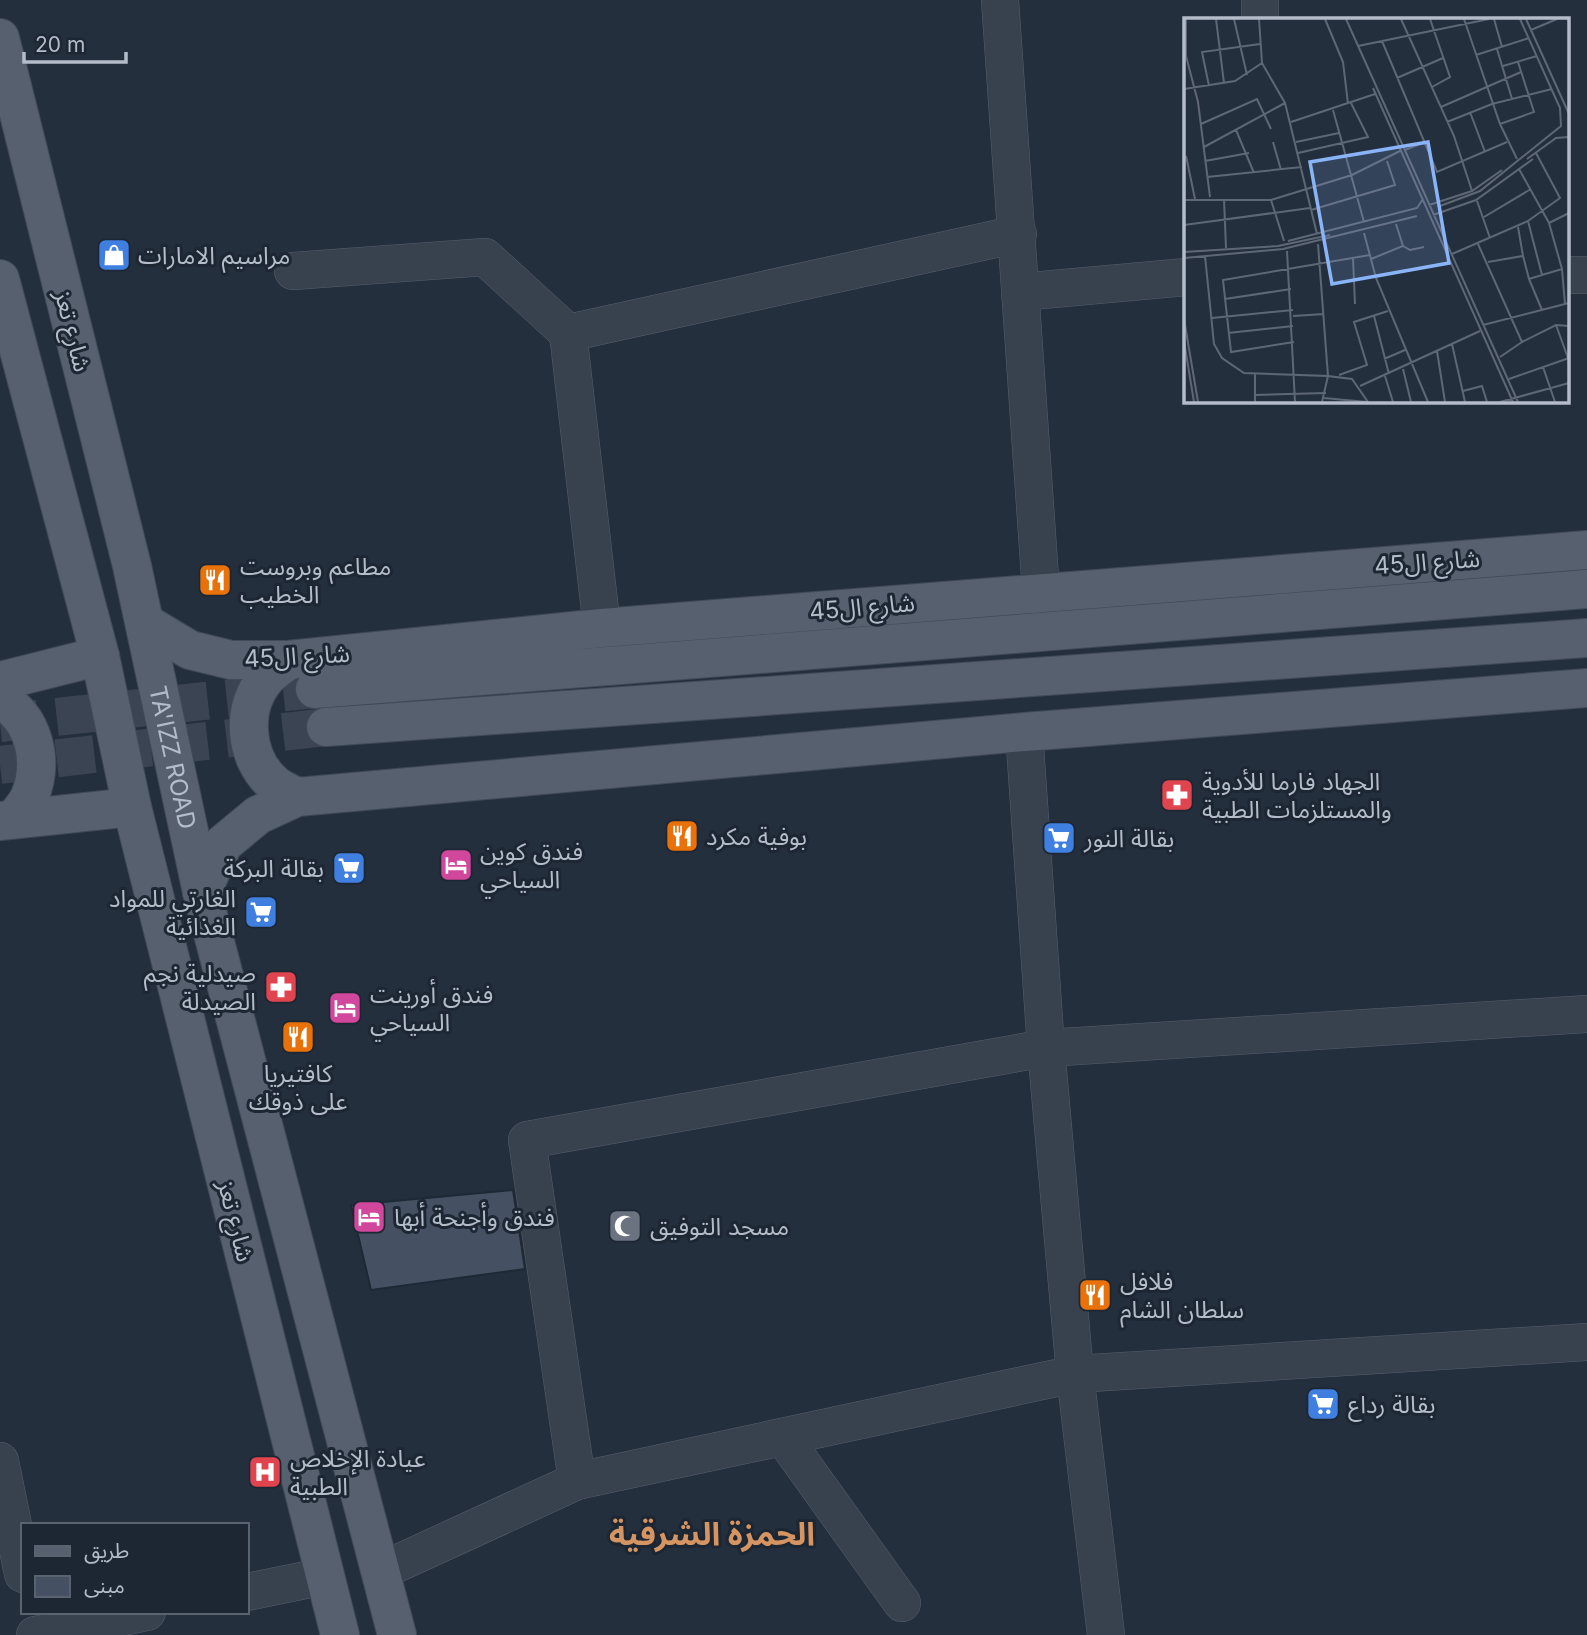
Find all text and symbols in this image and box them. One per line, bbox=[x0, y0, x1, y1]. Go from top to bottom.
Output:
inset map bbox=[1184, 18, 1570, 402]
scale bar bbox=[24, 21, 126, 65]
text: 20 m bbox=[35, 32, 85, 57]
shop icon: مراسيم الامارات bbox=[95, 236, 133, 274]
place label: مراسيم الامارات bbox=[138, 241, 290, 273]
street label: شارع تعز bbox=[46, 286, 97, 375]
street label: شارع ال45 bbox=[1373, 544, 1481, 583]
place label: مطاعم وبروست الخطيب bbox=[240, 552, 391, 609]
restaurant icon: مطاعم وبروست الخطيب bbox=[196, 561, 234, 599]
street label: شارع ال45 bbox=[808, 588, 916, 629]
street label: شارع ال45 bbox=[243, 639, 351, 676]
street label: TA'IZZ ROAD bbox=[144, 683, 203, 832]
place label: الجهاد فارما للأدوية والمستلزمات الطبية bbox=[1202, 767, 1392, 824]
pharmacy icon: الجهاد فارما للأدوية والمستلزمات الطبية bbox=[1158, 776, 1196, 814]
restaurant icon: بوفية مكرد bbox=[663, 817, 701, 855]
supermarket icon: بقالة النور bbox=[1040, 819, 1078, 857]
place label: بوفية مكرد bbox=[706, 822, 807, 851]
place label: بقالة النور bbox=[1083, 824, 1174, 853]
place label: فندق كوين السياحي bbox=[480, 837, 583, 898]
hotel icon: فندق كوين السياحي bbox=[437, 846, 475, 884]
supermarket icon: بقالة البركة bbox=[330, 849, 368, 887]
place label: بقالة البركة bbox=[224, 854, 324, 883]
place label: الغارتي للمواد الغذائية bbox=[109, 884, 236, 941]
supermarket icon: الغارتي للمواد الغذائية bbox=[242, 893, 280, 931]
place label: صيدلية نجم الصيدلة bbox=[144, 959, 256, 1016]
pharmacy icon: صيدلية نجم الصيدلة bbox=[262, 968, 300, 1006]
place label: فندق أورينت السياحي bbox=[370, 978, 493, 1041]
hotel icon: فندق أورينت السياحي bbox=[326, 989, 364, 1027]
restaurant icon: كافتيريا على ذوقك bbox=[279, 1018, 317, 1056]
place label: كافتيريا على ذوقك bbox=[249, 1059, 347, 1116]
street label: شارع تعز bbox=[209, 1176, 260, 1265]
hotel icon: فندق وأجنحة أبها bbox=[350, 1198, 388, 1236]
place label: فندق وأجنحة أبها bbox=[394, 1201, 555, 1232]
mosque icon: مسجد التوفيق bbox=[606, 1207, 644, 1245]
place label: مسجد التوفيق bbox=[650, 1212, 789, 1242]
place label: فلافل سلطان الشام bbox=[1120, 1267, 1244, 1328]
restaurant icon: فلافل سلطان الشام bbox=[1076, 1276, 1114, 1314]
supermarket icon: بقالة رداع bbox=[1304, 1385, 1342, 1423]
place label: بقالة رداع bbox=[1348, 1390, 1435, 1422]
place label: عيادة الإخلاص الطبية bbox=[290, 1444, 425, 1501]
hospital icon: عيادة الإخلاص الطبية bbox=[246, 1453, 284, 1491]
district label: الحمزة الشرقية bbox=[609, 1514, 815, 1553]
legend bbox=[21, 1523, 248, 1614]
text: طريق bbox=[84, 1538, 129, 1564]
text: مبنى bbox=[84, 1573, 125, 1598]

